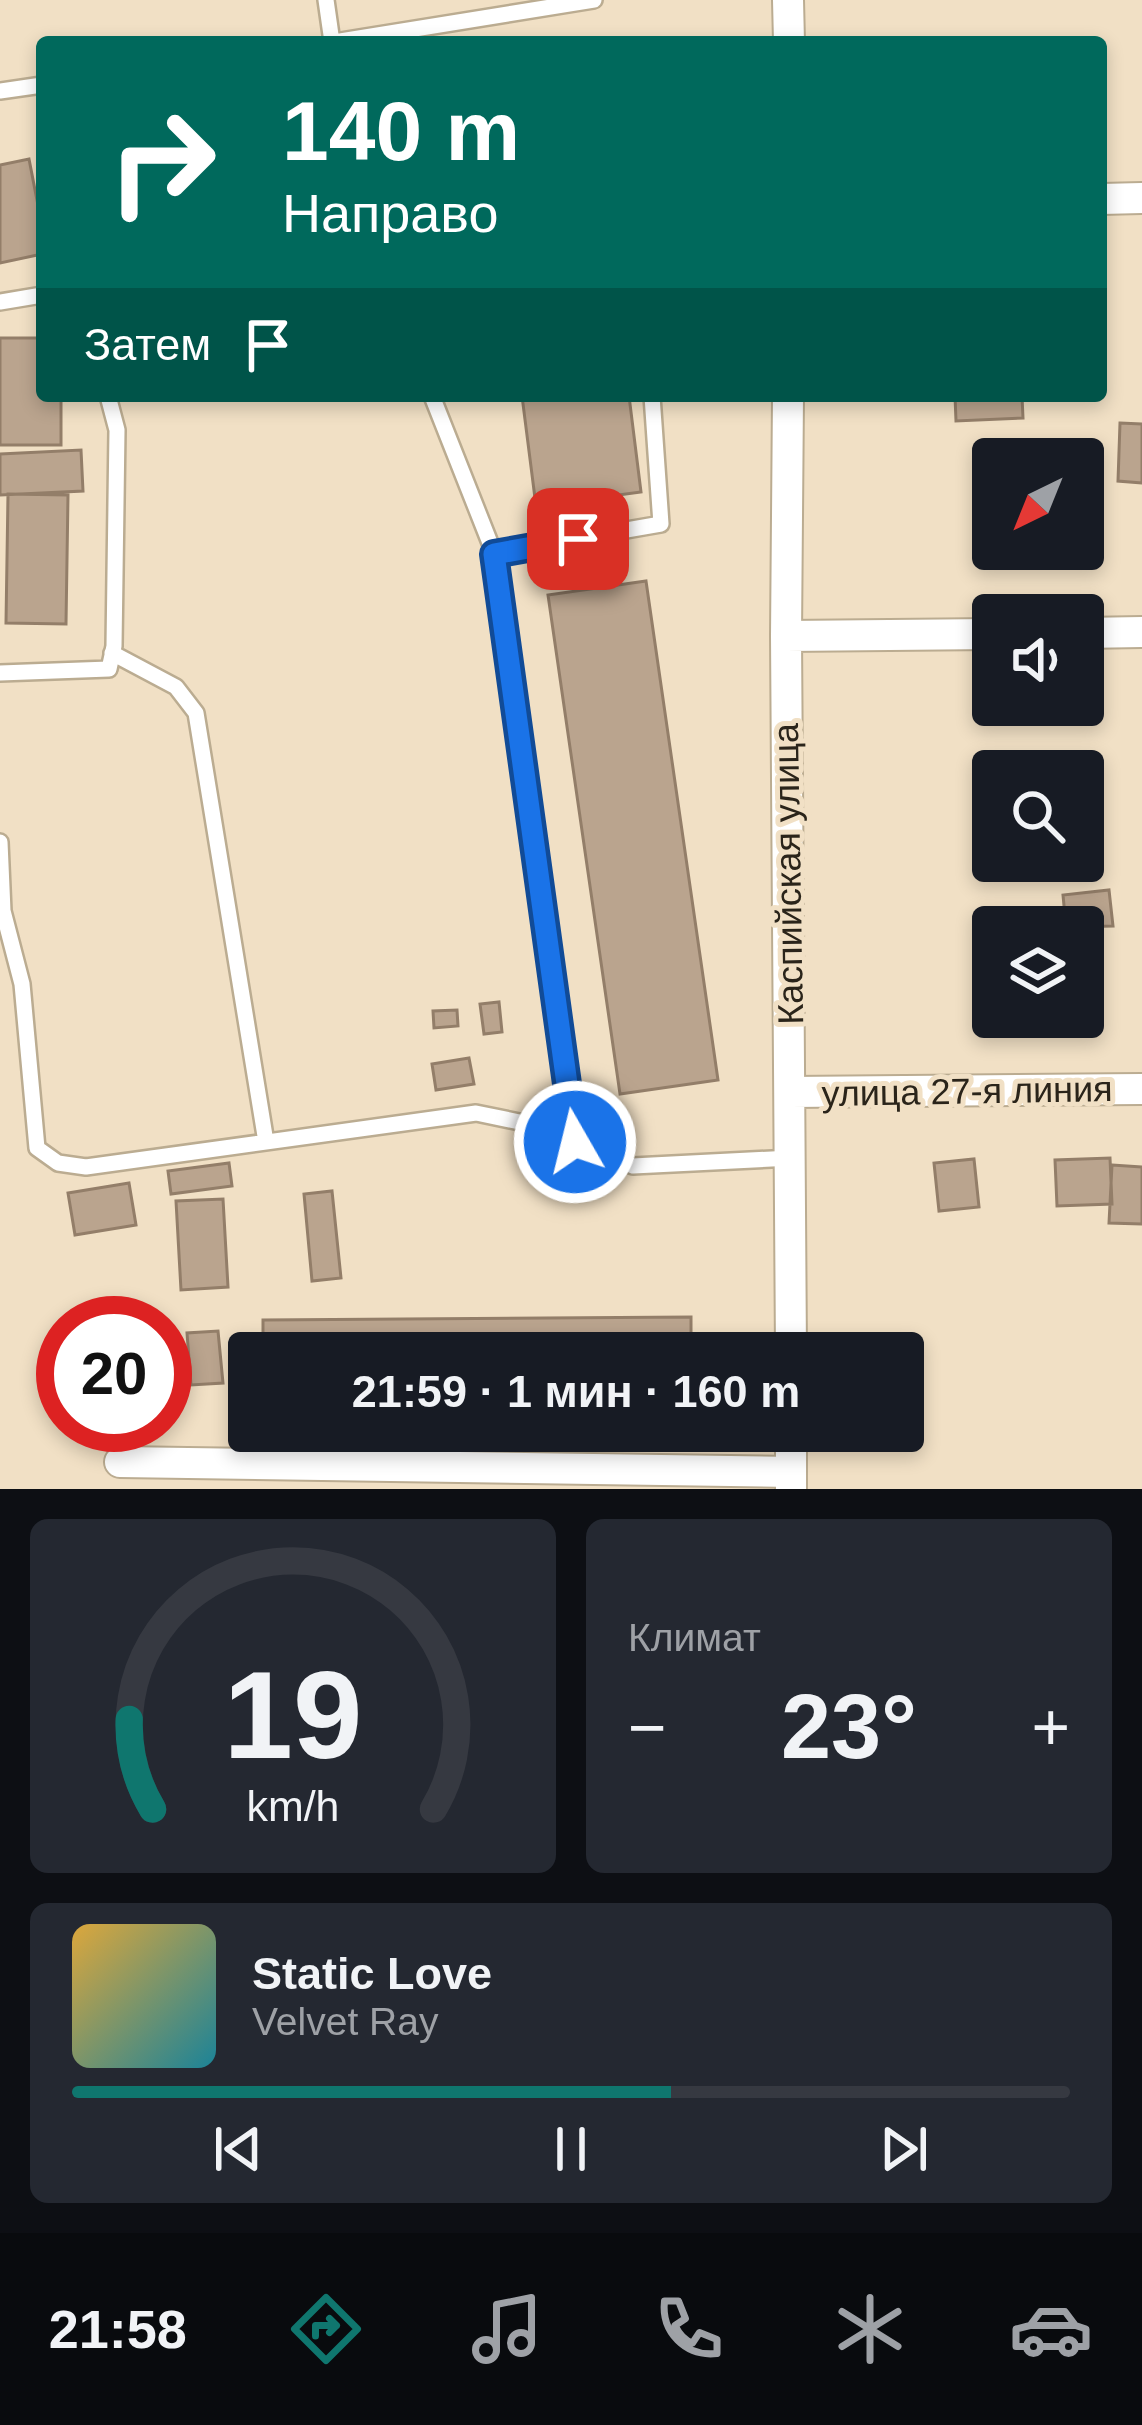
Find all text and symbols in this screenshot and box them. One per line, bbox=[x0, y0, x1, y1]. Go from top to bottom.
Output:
icon: right bbox=[84, 84, 240, 240]
text: 140 m bbox=[282, 84, 520, 178]
text: Направо bbox=[282, 183, 498, 243]
icon: arrive bbox=[235, 312, 301, 378]
text: Затем bbox=[84, 319, 211, 370]
north arrow bbox=[972, 438, 1104, 570]
map controls bbox=[972, 438, 1104, 1038]
pin bbox=[527, 488, 629, 590]
icon: arrive bbox=[545, 506, 611, 572]
button: sound bbox=[972, 594, 1104, 726]
street label: Каспийская улица bbox=[765, 722, 811, 1025]
button: search bbox=[972, 750, 1104, 882]
button: layers bbox=[972, 906, 1104, 1038]
street label: улица 27-я линия bbox=[821, 1068, 1113, 1114]
position arrow bbox=[512, 1079, 638, 1205]
speed limit sign: 20 bbox=[36, 1296, 192, 1452]
text: 21:59 · 1 мин · 160 m bbox=[352, 1366, 800, 1417]
text: Климат bbox=[628, 1616, 761, 1659]
text: 19 bbox=[224, 1645, 362, 1784]
text: 23° bbox=[781, 1677, 917, 1777]
text: − bbox=[628, 1690, 667, 1764]
text: + bbox=[1031, 1690, 1070, 1764]
text: km/h bbox=[247, 1782, 339, 1830]
text: Static Love bbox=[252, 1948, 492, 1999]
text: Velvet Ray bbox=[252, 2000, 438, 2043]
icon: previous bbox=[205, 2116, 271, 2182]
icon: pause bbox=[538, 2116, 604, 2182]
icon: next bbox=[871, 2116, 937, 2182]
icon: directions bbox=[284, 2287, 368, 2371]
icon: music bbox=[465, 2287, 549, 2371]
icon: phone bbox=[647, 2287, 731, 2371]
icon: climate bbox=[828, 2287, 912, 2371]
icon: car bbox=[1009, 2287, 1093, 2371]
text: 21:58 bbox=[49, 2299, 187, 2359]

